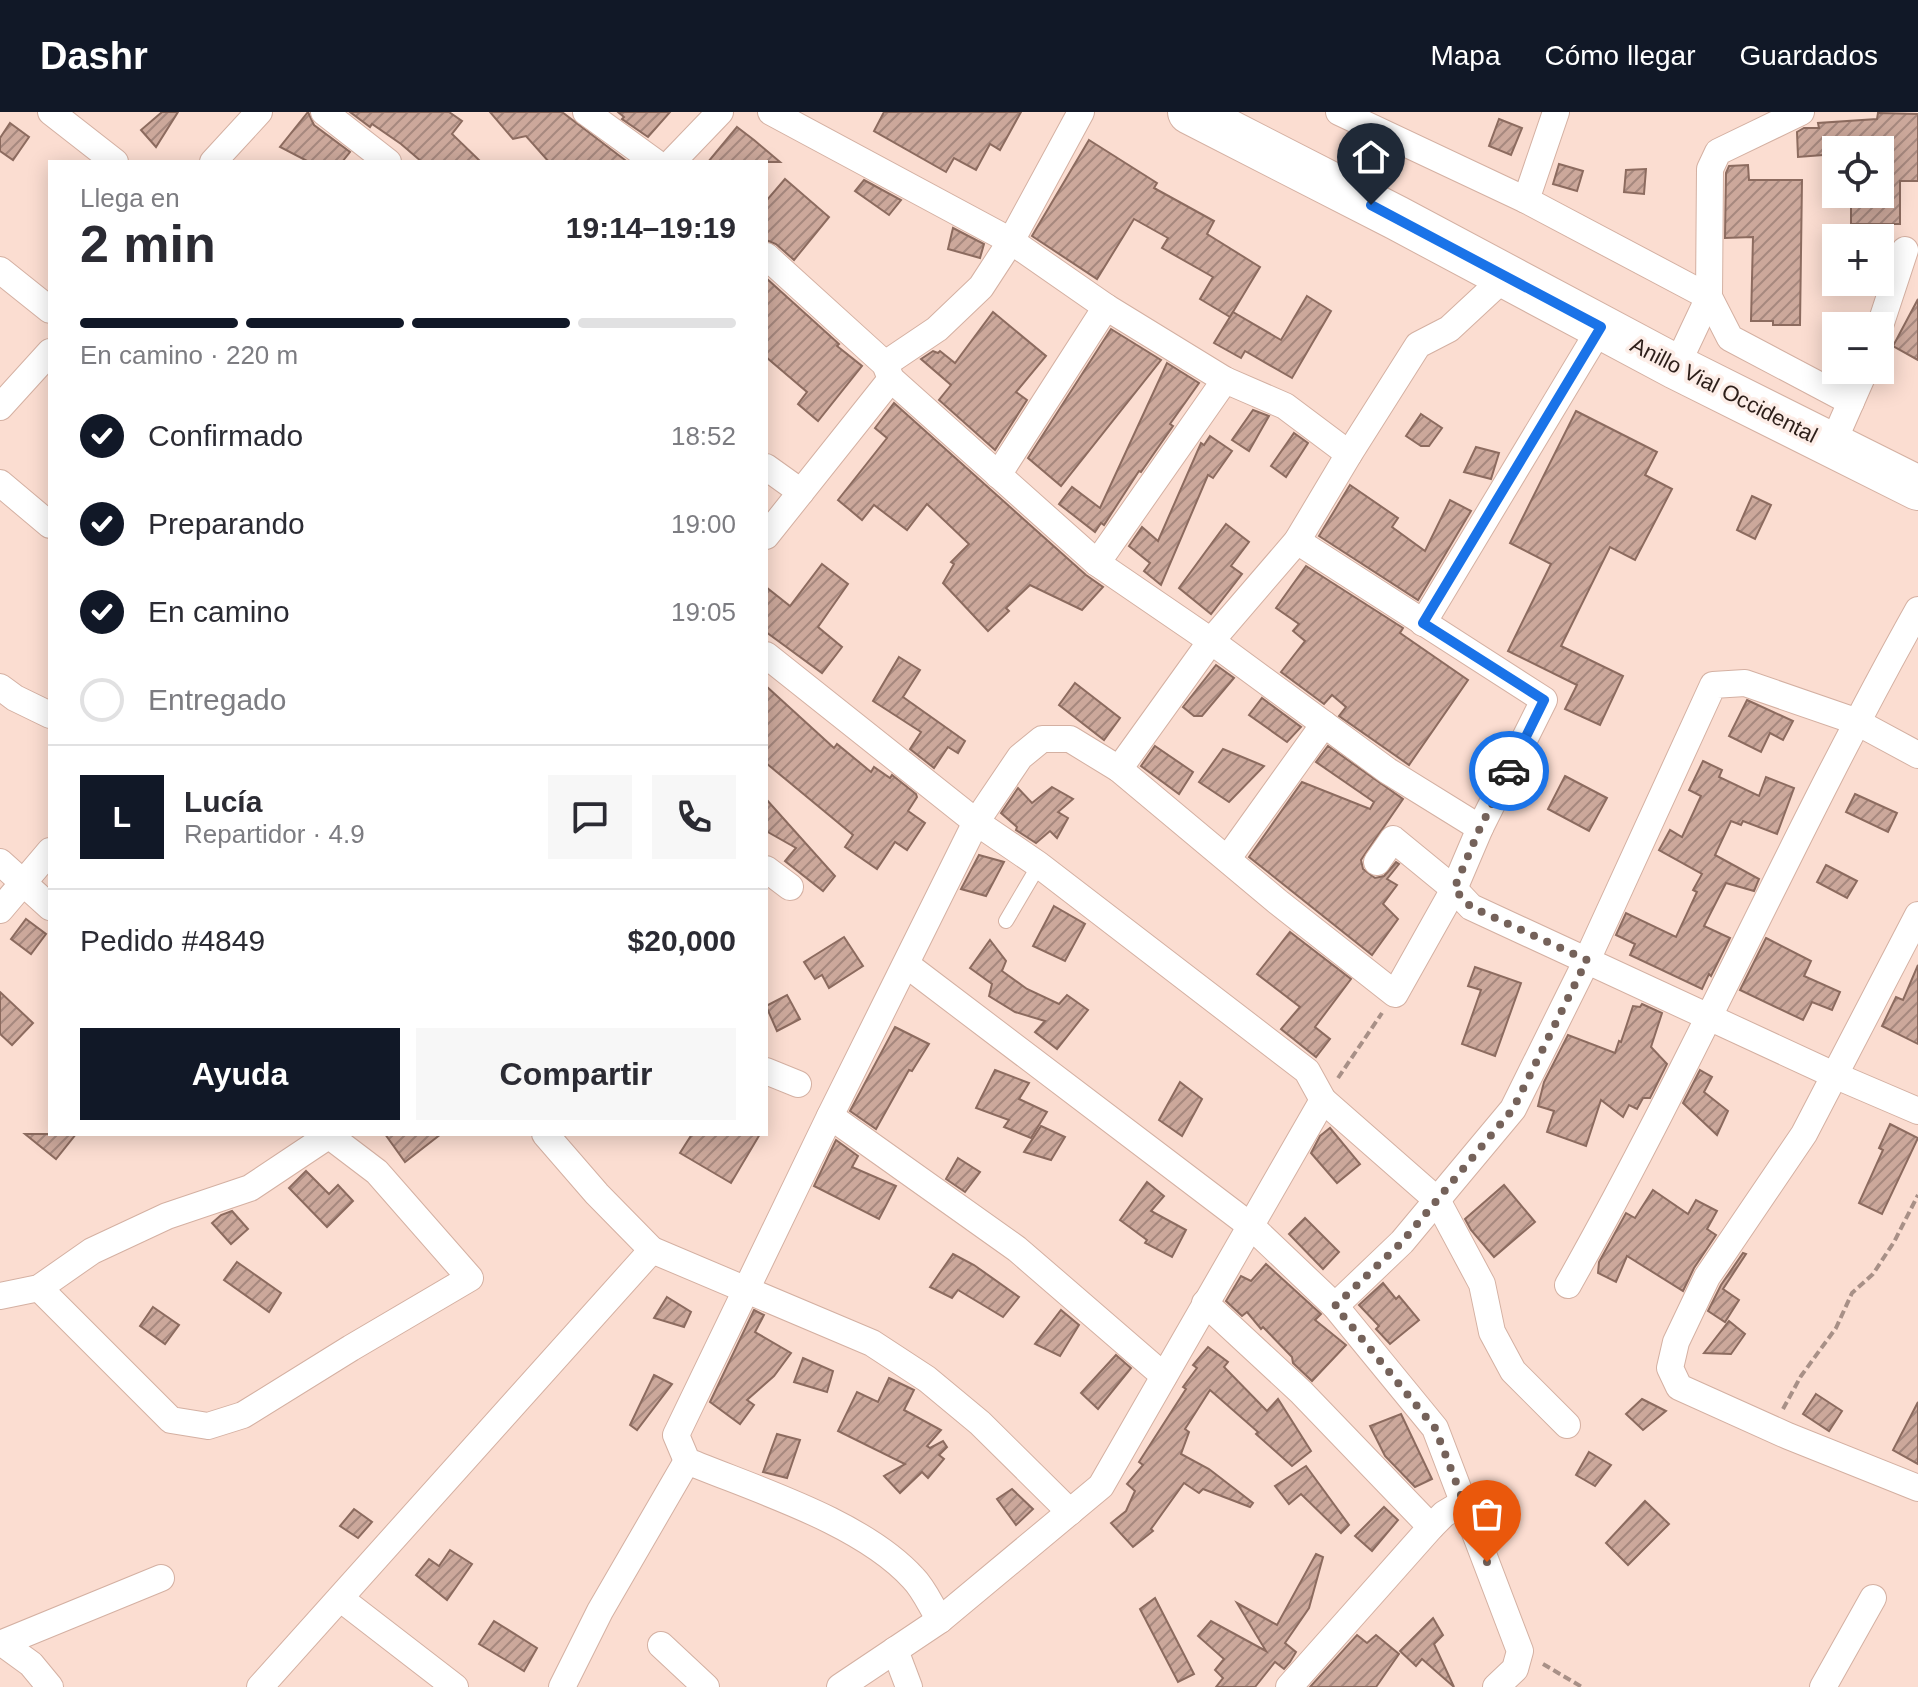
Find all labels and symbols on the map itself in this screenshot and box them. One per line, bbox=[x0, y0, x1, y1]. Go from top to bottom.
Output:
pin bbox=[1337, 123, 1405, 205]
street label: Anillo Vial Occidental bbox=[1626, 332, 1822, 448]
courier bbox=[1469, 731, 1549, 811]
pin bbox=[1453, 1480, 1521, 1562]

